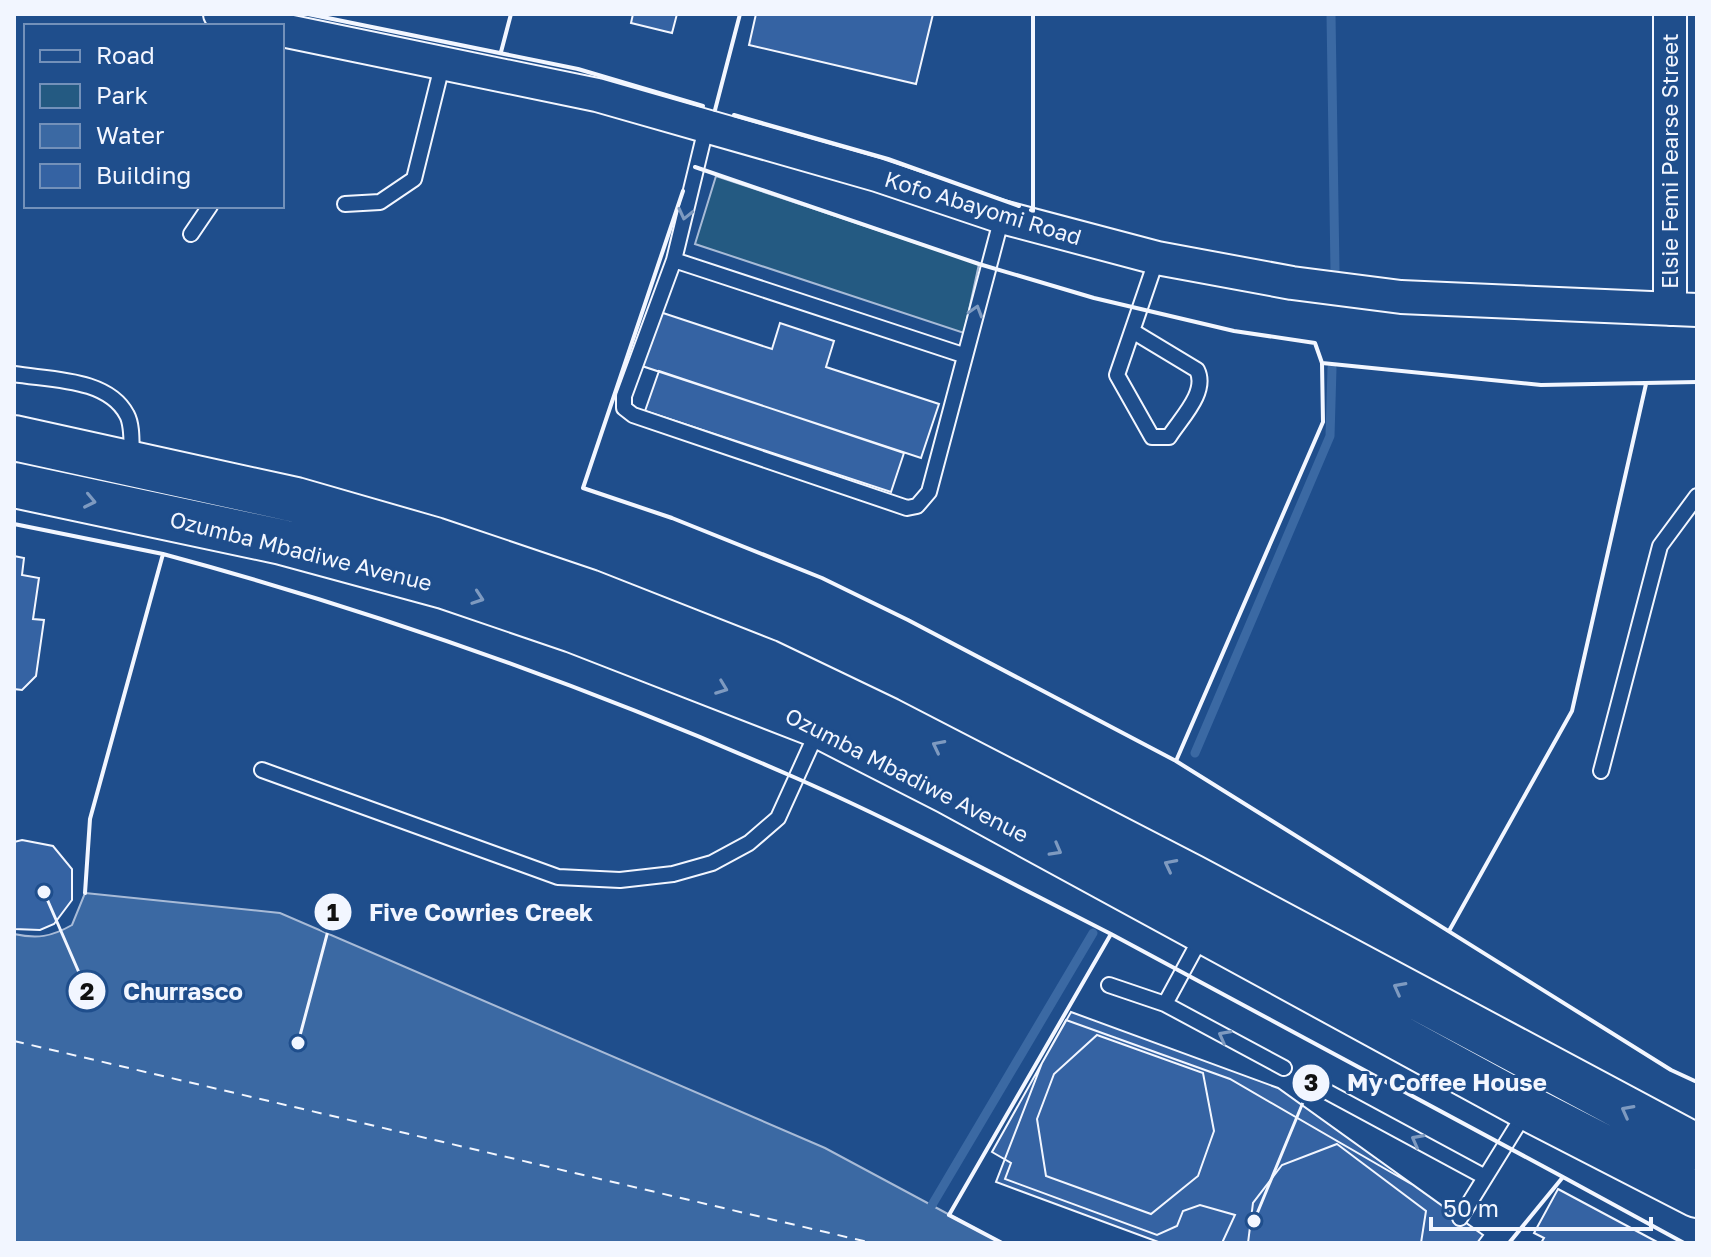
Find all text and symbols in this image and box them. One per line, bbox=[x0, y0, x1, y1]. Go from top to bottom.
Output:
legend bbox=[24, 24, 284, 208]
street label: Elsie Femi Pearse Street bbox=[1656, 33, 1683, 289]
text: Road bbox=[96, 40, 155, 69]
text: Park bbox=[96, 80, 148, 109]
text: Water bbox=[96, 120, 164, 149]
text: Building bbox=[96, 160, 191, 189]
street label: Kofo Abayomi Road bbox=[881, 165, 1085, 250]
one-way arrow bbox=[677, 206, 694, 220]
one-way arrow bbox=[967, 304, 983, 318]
one-way arrow bbox=[83, 492, 97, 509]
street label: Ozumba Mbadiwe Avenue bbox=[167, 505, 435, 596]
one-way arrow bbox=[471, 588, 485, 604]
one-way arrow bbox=[714, 678, 728, 695]
street label: Ozumba Mbadiwe Avenue bbox=[781, 701, 1033, 848]
one-way arrow bbox=[932, 740, 947, 756]
one-way arrow bbox=[1048, 841, 1063, 856]
one-way arrow bbox=[1163, 859, 1178, 875]
callout: Five Cowries Creek bbox=[313, 888, 609, 936]
text: 1 bbox=[327, 897, 339, 926]
text: Five Cowries Creek bbox=[369, 897, 593, 926]
callout: Churrasco bbox=[67, 967, 258, 1015]
text: 2 bbox=[80, 976, 94, 1005]
text: Churrasco bbox=[123, 976, 243, 1005]
one-way arrow bbox=[1393, 982, 1407, 998]
one-way arrow bbox=[1218, 1030, 1233, 1045]
callout: My Coffee House bbox=[1291, 1059, 1562, 1107]
text: 3 bbox=[1304, 1067, 1318, 1096]
text: My Coffee House bbox=[1347, 1067, 1547, 1096]
one-way arrow bbox=[1621, 1106, 1636, 1121]
one-way arrow bbox=[1411, 1134, 1425, 1150]
scale bar bbox=[1431, 1181, 1651, 1231]
text: 50 m bbox=[1443, 1193, 1499, 1222]

